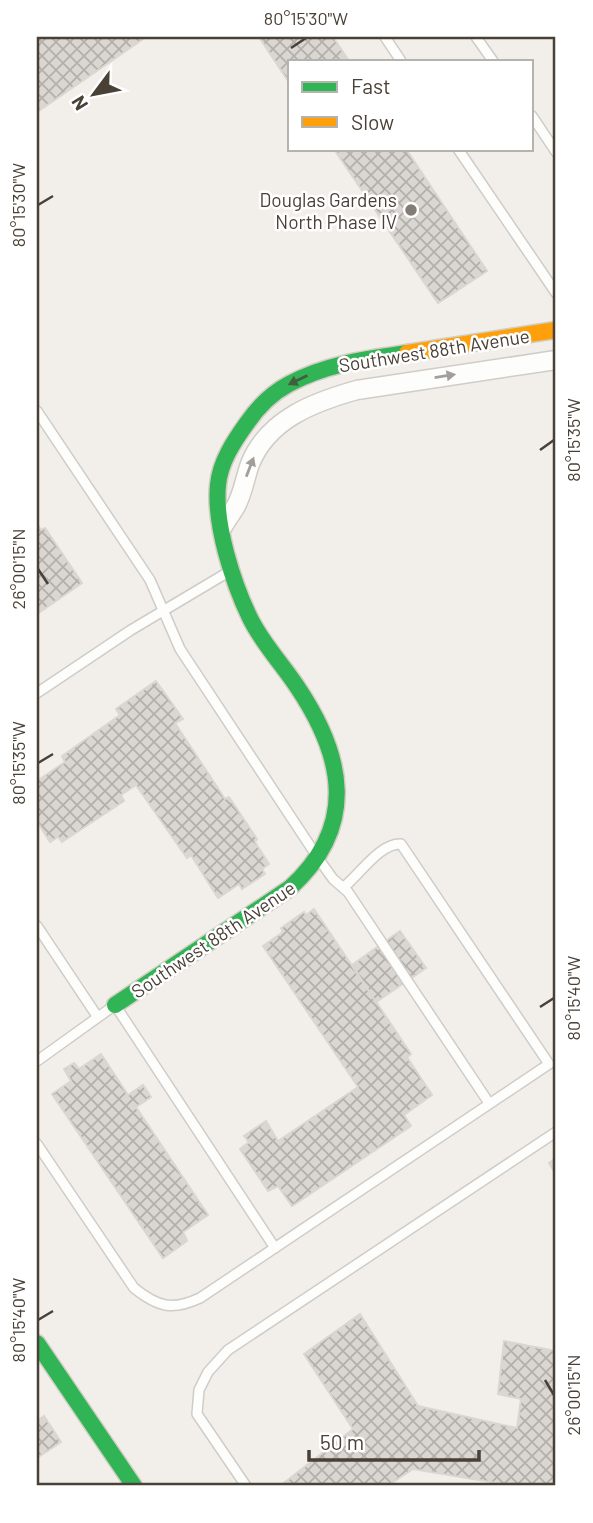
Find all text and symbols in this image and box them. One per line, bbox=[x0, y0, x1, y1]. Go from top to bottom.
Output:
text: 80°15'30"W bbox=[264, 7, 348, 29]
north arrow bbox=[60, 60, 130, 130]
legend bbox=[288, 60, 534, 150]
text: Fast bbox=[351, 73, 391, 98]
text: N bbox=[66, 92, 92, 115]
text: Slow bbox=[351, 109, 394, 134]
text: 80°15'30"W bbox=[7, 163, 29, 247]
place label: Douglas Gardens North Phase IV bbox=[260, 188, 397, 233]
marker: Douglas Gardens North Phase IV bbox=[403, 202, 419, 218]
street label: Southwest 88th Avenue bbox=[337, 324, 531, 376]
one-way arrow bbox=[434, 370, 456, 381]
one-way arrow bbox=[288, 374, 308, 386]
text: 80°15'35"W bbox=[562, 398, 584, 482]
one-way arrow bbox=[245, 456, 256, 477]
text: 26°00'15"N bbox=[7, 529, 29, 609]
text: 80°15'35"W bbox=[7, 721, 29, 805]
street label: Southwest 88th Avenue bbox=[127, 876, 299, 1002]
text: 80°15'40"W bbox=[562, 955, 584, 1040]
text: 80°15'40"W bbox=[7, 1277, 29, 1362]
text: 26°00'15"N bbox=[562, 1355, 584, 1435]
scale bar bbox=[309, 1418, 479, 1462]
text: 50 m bbox=[320, 1429, 364, 1454]

